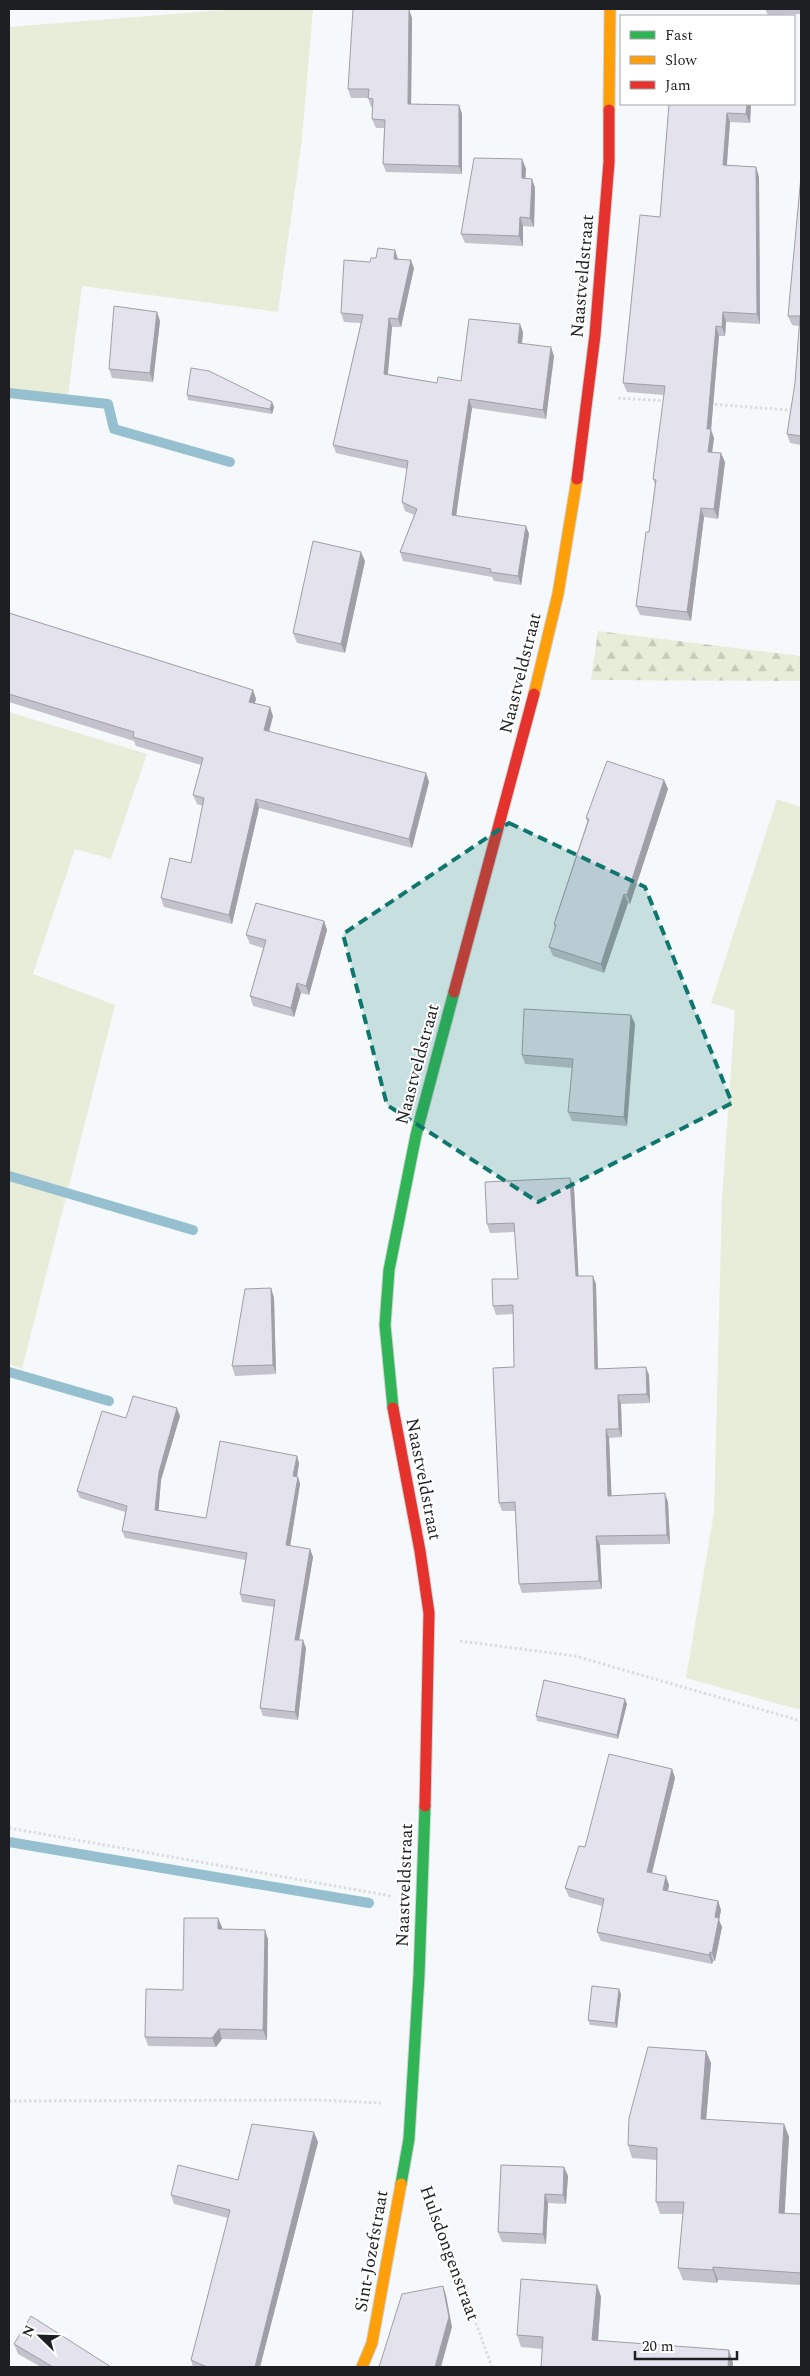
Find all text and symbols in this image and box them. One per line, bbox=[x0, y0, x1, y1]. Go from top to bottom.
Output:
legend bbox=[620, 15, 795, 105]
text: Fast bbox=[665, 24, 693, 47]
text: Slow bbox=[665, 49, 697, 72]
text: Jam bbox=[665, 74, 691, 97]
street label: Naastveldstraat bbox=[564, 213, 601, 339]
street label: Naastveldstraat bbox=[492, 610, 549, 737]
street label: Naastveldstraat bbox=[388, 1001, 447, 1127]
street label: Naastveldstraat bbox=[398, 1416, 449, 1543]
street label: Naastveldstraat bbox=[389, 1823, 420, 1947]
street label: Hulsdongenstraat bbox=[413, 2182, 487, 2325]
street label: Sint-Jozefstraat bbox=[347, 2188, 396, 2314]
north arrow bbox=[15, 2311, 65, 2361]
text: N bbox=[17, 2322, 40, 2340]
scale bar bbox=[635, 2328, 738, 2360]
text: 20 m bbox=[642, 2335, 674, 2358]

